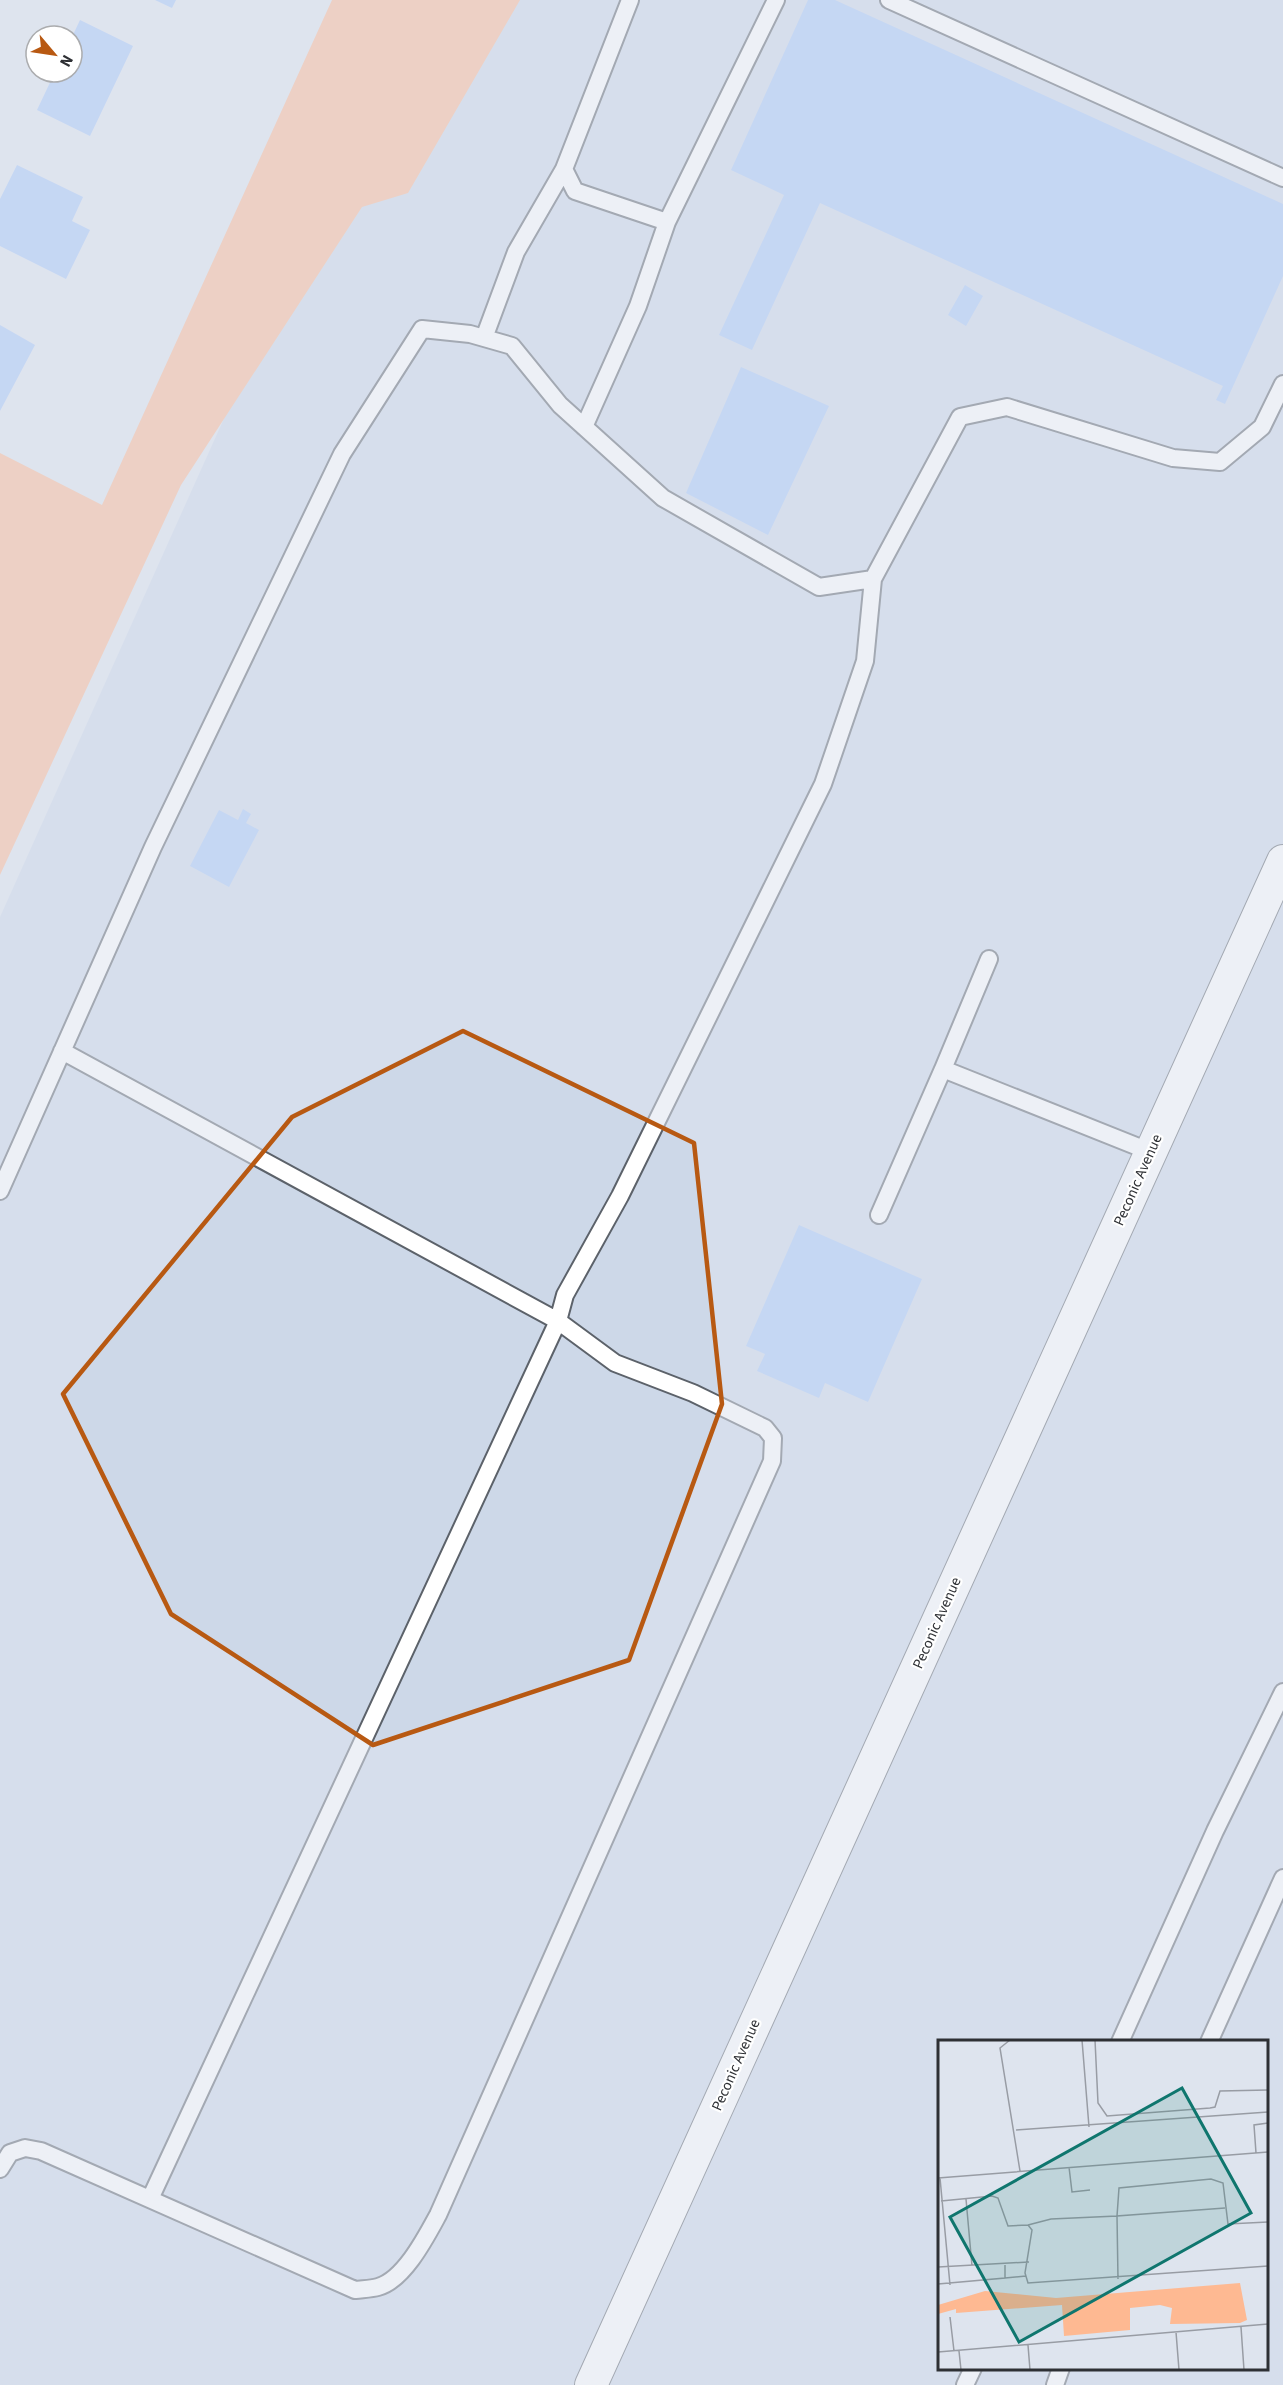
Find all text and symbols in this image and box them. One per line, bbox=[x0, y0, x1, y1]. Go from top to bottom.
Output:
north arrow bbox=[24, 24, 84, 84]
text: N bbox=[54, 51, 78, 71]
street label: Peconic Avenue bbox=[1108, 1131, 1168, 1229]
street label: Peconic Avenue bbox=[907, 1574, 967, 1672]
street label: Peconic Avenue bbox=[706, 2016, 766, 2114]
inset map bbox=[938, 2040, 1268, 2370]

